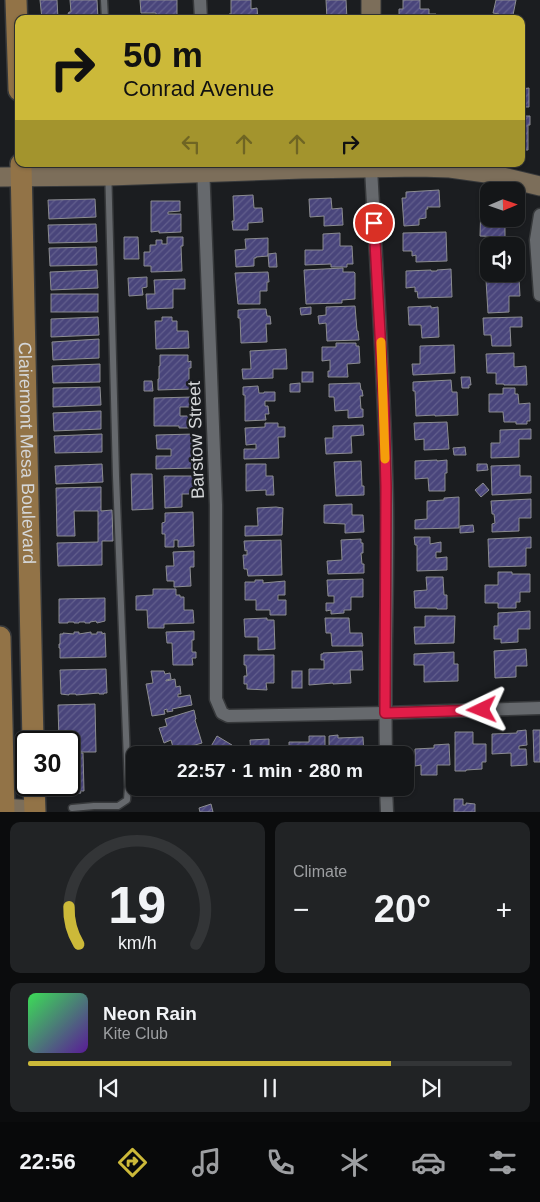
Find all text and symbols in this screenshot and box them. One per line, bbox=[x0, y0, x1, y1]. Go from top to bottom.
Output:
icon: right bbox=[40, 35, 105, 100]
text: 50 m bbox=[123, 35, 203, 74]
text: Conrad Avenue bbox=[123, 76, 274, 101]
icon: left bbox=[177, 130, 205, 158]
icon: ahead bbox=[230, 130, 258, 158]
icon: ahead bbox=[283, 130, 311, 158]
icon: right bbox=[336, 130, 364, 158]
north arrow bbox=[480, 182, 525, 228]
map controls bbox=[480, 182, 525, 282]
pin bbox=[353, 202, 395, 244]
icon: arrive bbox=[360, 209, 388, 237]
button: sound bbox=[480, 237, 525, 282]
street label: Clairemont Mesa Boulevard bbox=[15, 342, 39, 564]
street label: Barstow Street bbox=[184, 381, 208, 499]
position arrow bbox=[455, 683, 507, 735]
speed limit sign: 30 bbox=[15, 731, 80, 796]
text: 22:57 · 1 min · 280 m bbox=[177, 760, 363, 781]
text: Climate bbox=[293, 863, 347, 880]
text: 19 bbox=[109, 876, 166, 934]
text: 20° bbox=[374, 888, 431, 930]
text: − bbox=[293, 894, 309, 925]
text: + bbox=[496, 894, 512, 925]
text: km/h bbox=[118, 933, 157, 953]
text: Neon Rain bbox=[103, 1003, 197, 1024]
text: Kite Club bbox=[103, 1025, 168, 1042]
icon: previous bbox=[95, 1074, 123, 1102]
icon: pause bbox=[256, 1074, 284, 1102]
icon: next bbox=[417, 1074, 445, 1102]
icon: directions bbox=[115, 1145, 150, 1180]
icon: music bbox=[189, 1145, 224, 1180]
icon: phone bbox=[263, 1145, 298, 1180]
icon: climate bbox=[337, 1145, 372, 1180]
icon: car bbox=[411, 1145, 446, 1180]
icon: filters bbox=[485, 1145, 520, 1180]
text: 22:56 bbox=[20, 1149, 76, 1174]

